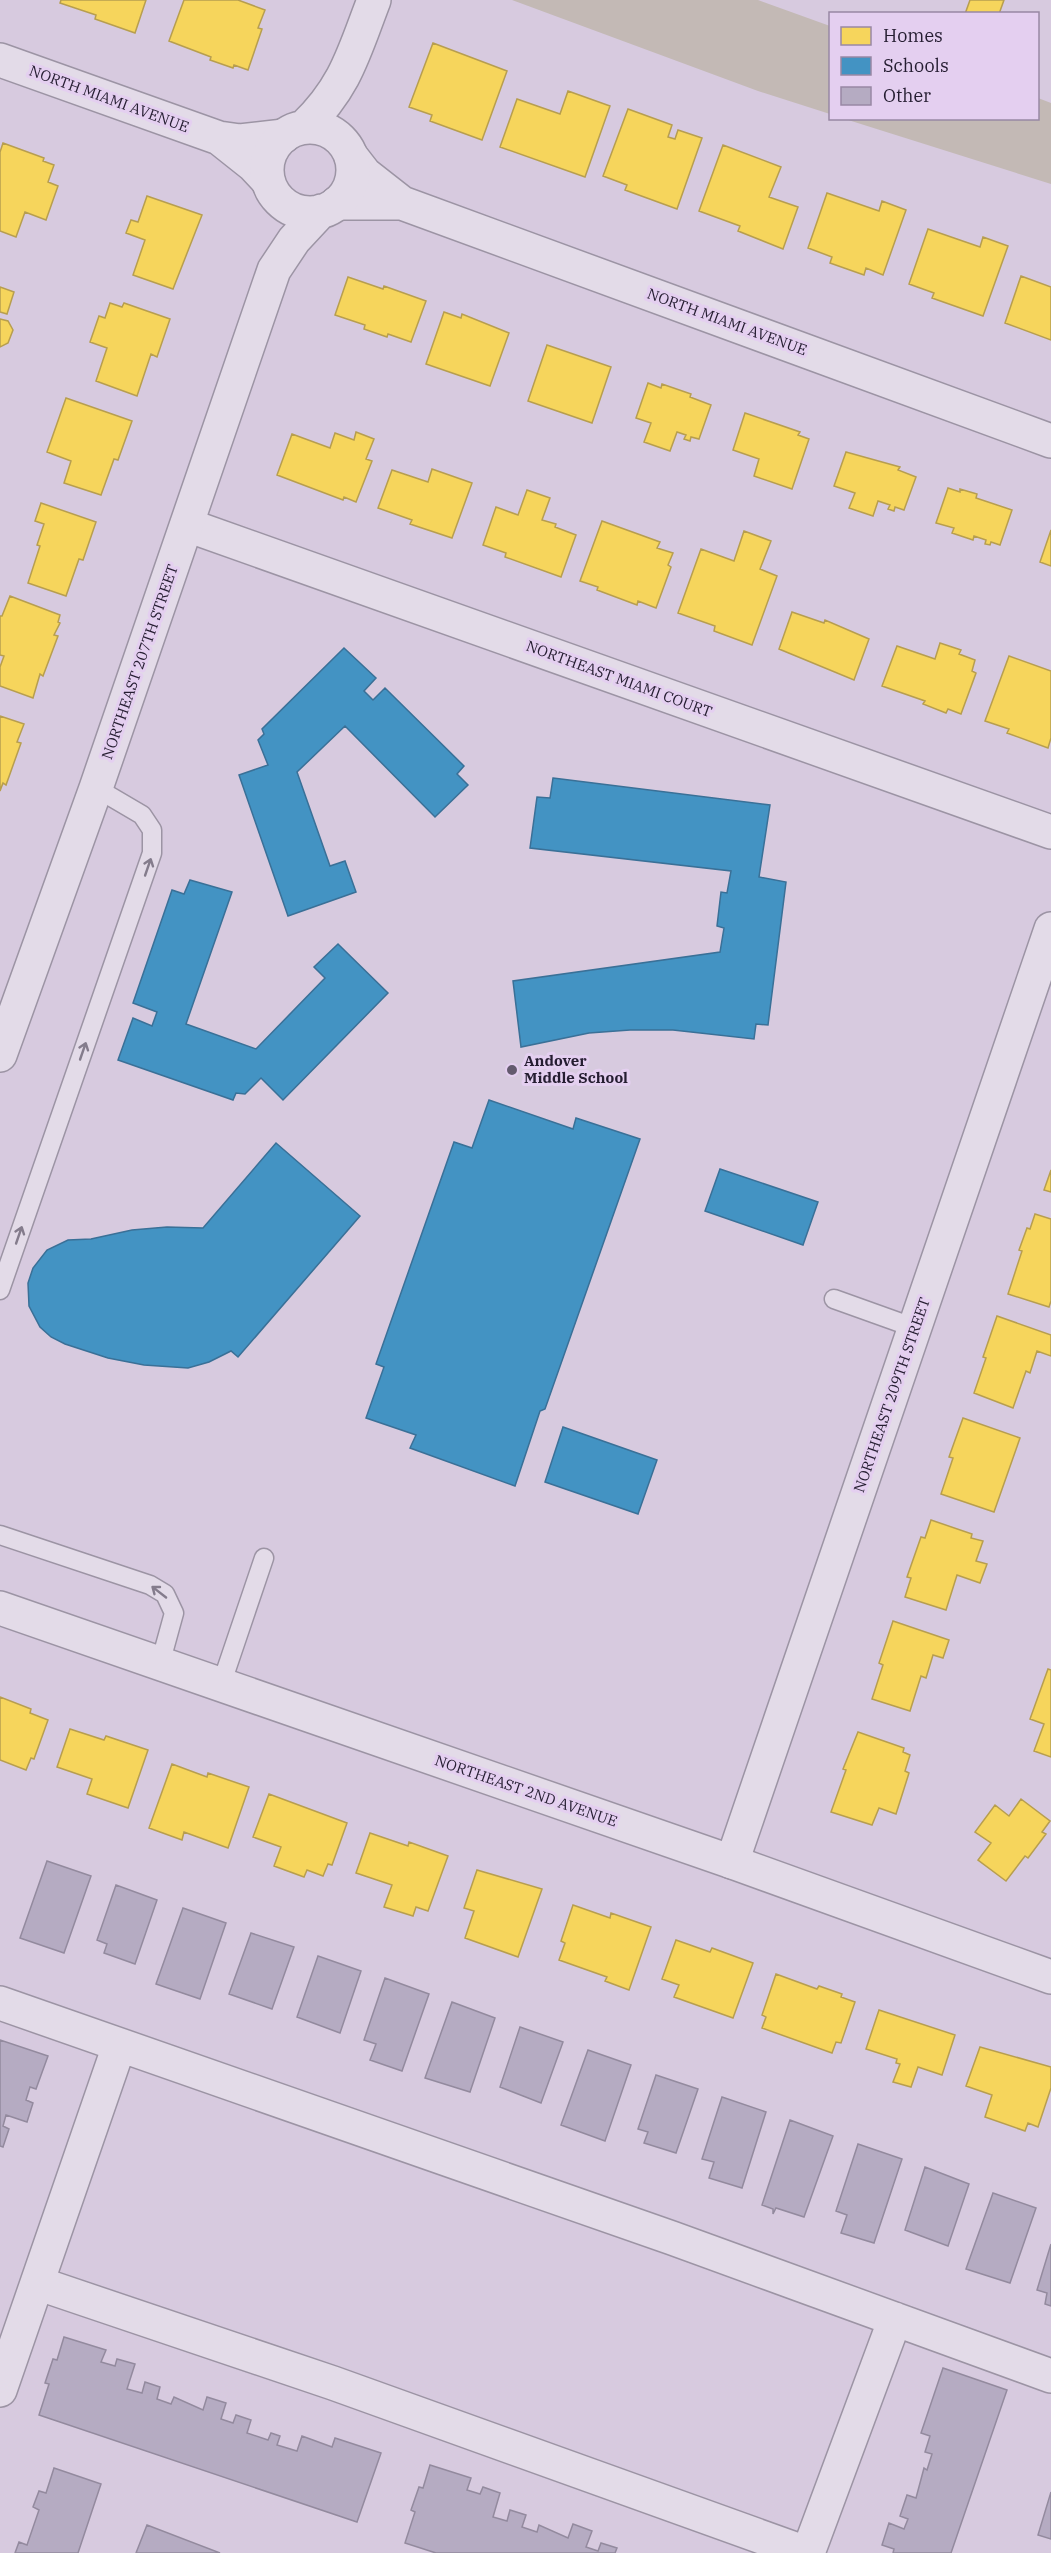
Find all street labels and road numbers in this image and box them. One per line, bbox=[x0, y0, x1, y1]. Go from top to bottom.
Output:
street label: NORTH MIAMI AVENUE bbox=[27, 61, 192, 136]
street label: NORTH MIAMI AVENUE bbox=[645, 284, 810, 359]
street label: NORTHEAST 207TH STREET bbox=[97, 562, 182, 762]
street label: NORTHEAST MIAMI COURT bbox=[524, 636, 715, 721]
street label: NORTHEAST 209TH STREET bbox=[849, 1295, 934, 1495]
street label: NORTHEAST 2ND AVENUE bbox=[432, 1750, 620, 1831]

